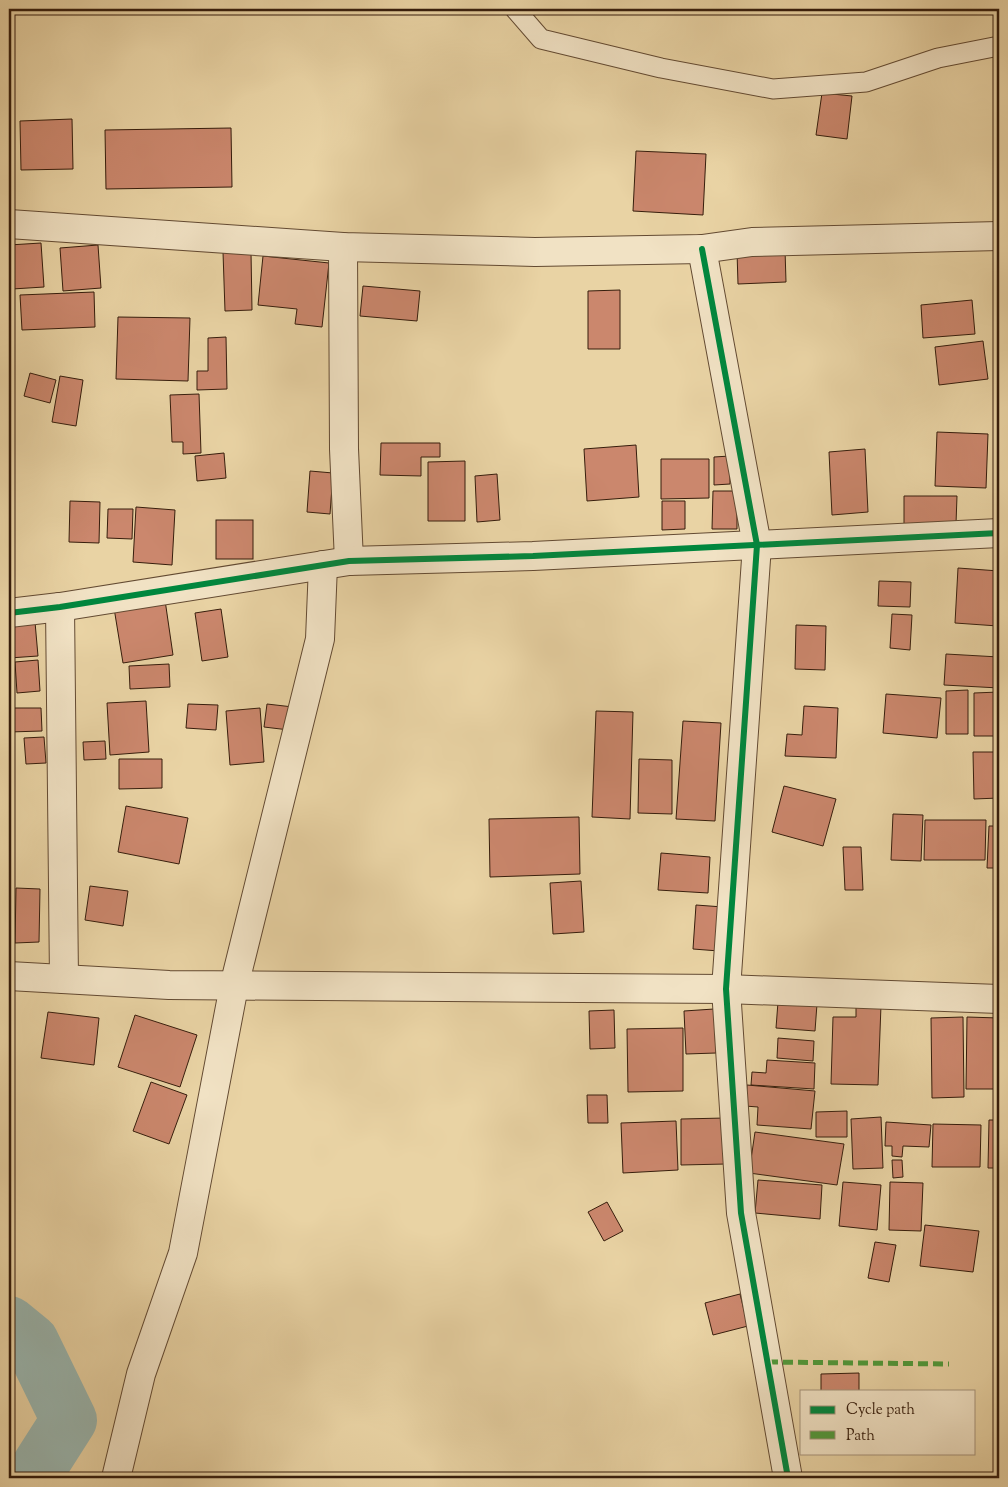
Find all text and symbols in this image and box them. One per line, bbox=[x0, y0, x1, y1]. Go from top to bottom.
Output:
legend bbox=[800, 1390, 976, 1454]
text: Cycle path bbox=[846, 1400, 915, 1421]
text: Path bbox=[846, 1426, 875, 1447]

